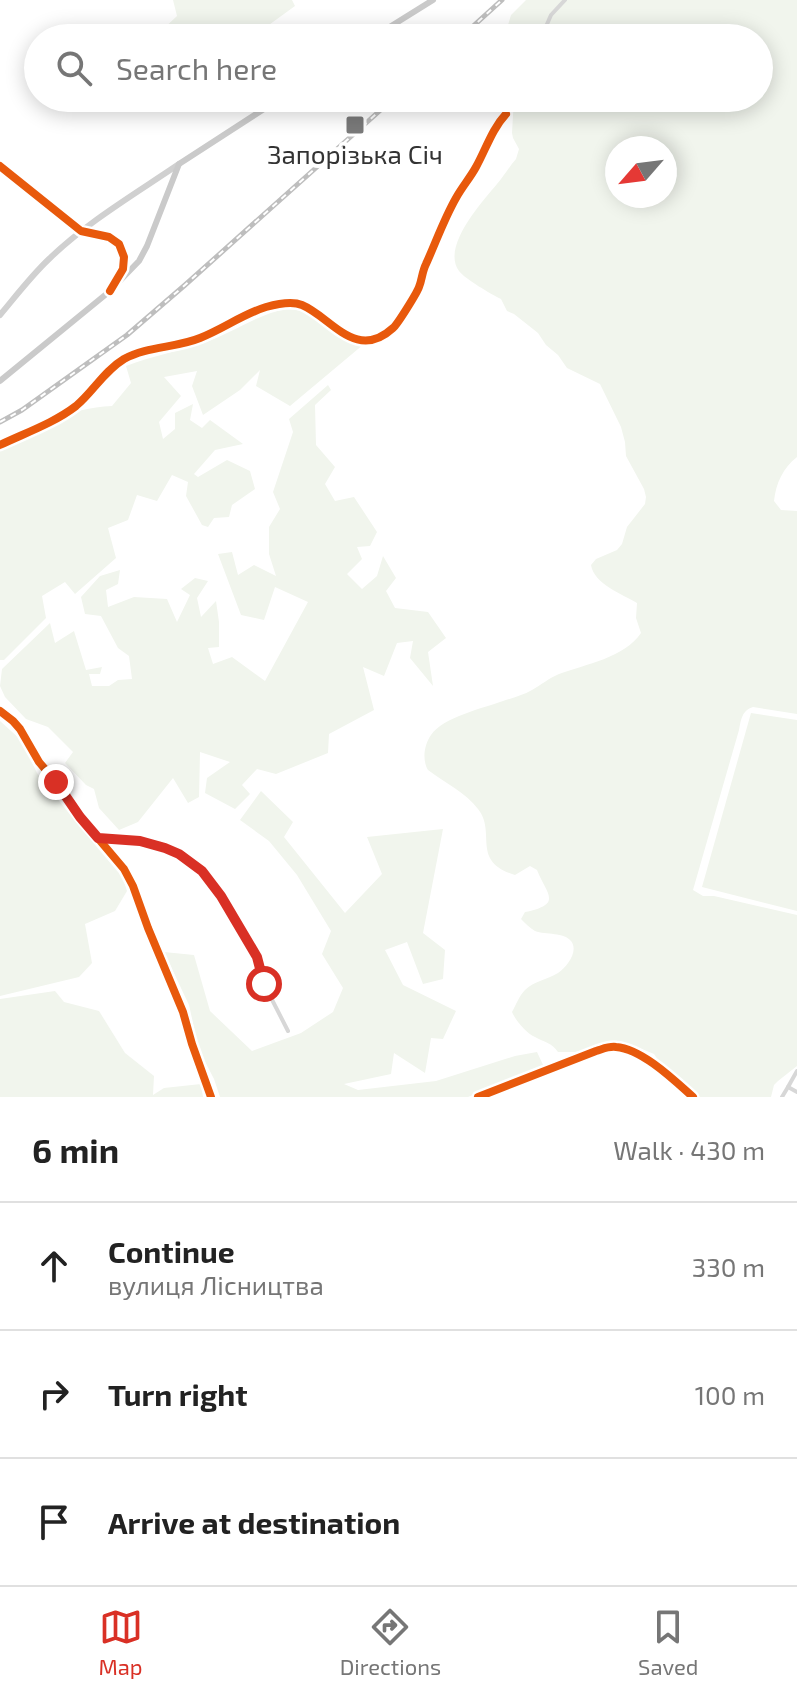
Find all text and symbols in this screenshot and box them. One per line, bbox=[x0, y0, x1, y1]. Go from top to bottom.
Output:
search box bbox=[24, 24, 773, 112]
icon: search bbox=[52, 46, 96, 90]
text: Search here bbox=[116, 50, 277, 86]
marker: Запорізька Січ bbox=[344, 114, 366, 136]
north arrow bbox=[605, 136, 677, 208]
place label: Запорізька Січ bbox=[267, 138, 443, 169]
route end bbox=[38, 764, 74, 800]
route start bbox=[246, 966, 282, 1002]
text: 6 min bbox=[32, 1129, 119, 1170]
text: Walk · 430 m bbox=[613, 1134, 765, 1165]
text: Continue bbox=[108, 1233, 235, 1269]
icon: ahead bbox=[32, 1244, 76, 1288]
text: 330 m bbox=[692, 1251, 765, 1282]
text: вулиця Лісництва bbox=[108, 1269, 324, 1300]
icon: right bbox=[32, 1372, 76, 1416]
text: Turn right bbox=[108, 1376, 248, 1412]
text: 100 m bbox=[695, 1379, 765, 1410]
icon: arrive bbox=[32, 1500, 76, 1544]
text: Arrive at destination bbox=[108, 1504, 400, 1540]
tab: Map bbox=[99, 1605, 143, 1679]
tab: Directions bbox=[340, 1605, 441, 1679]
tab: Saved bbox=[638, 1605, 698, 1679]

